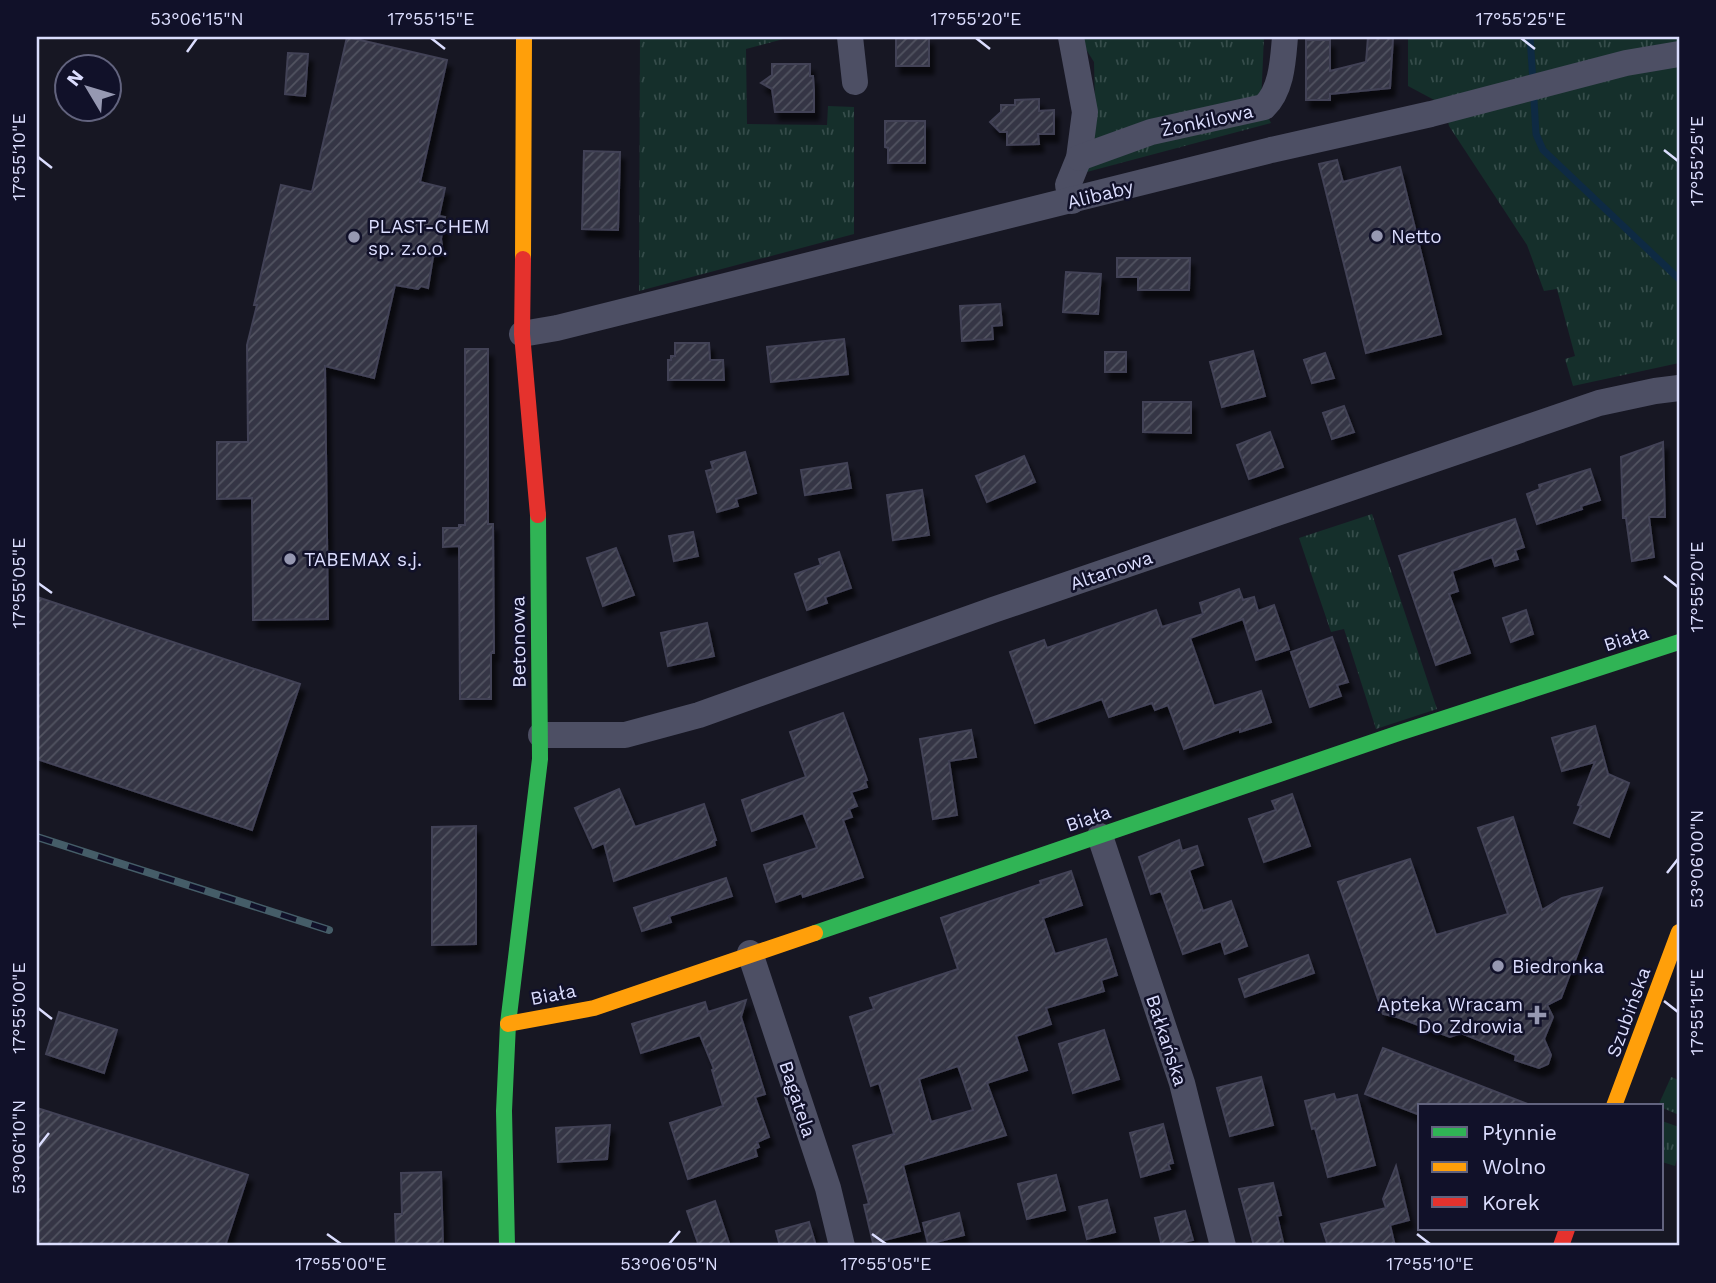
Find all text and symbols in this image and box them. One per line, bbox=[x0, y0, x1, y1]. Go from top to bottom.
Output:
text: 53°06'15"N bbox=[150, 8, 244, 29]
text: 17°55'15"E bbox=[388, 8, 474, 29]
text: 17°55'20"E bbox=[931, 8, 1022, 29]
text: 17°55'25"E bbox=[1476, 8, 1566, 29]
north arrow bbox=[52, 52, 122, 122]
text: N bbox=[62, 65, 88, 90]
street label: Żonkilowa bbox=[1159, 99, 1256, 141]
text: 17°55'10"E bbox=[8, 113, 29, 201]
text: 17°55'25"E bbox=[1686, 116, 1707, 206]
street label: Alibaby bbox=[1065, 175, 1136, 214]
place label: PLAST-CHEM sp. z.o.o. bbox=[368, 215, 490, 260]
place label: Netto bbox=[1391, 225, 1442, 248]
marker: Netto bbox=[1369, 228, 1385, 244]
marker: PLAST-CHEM sp. z.o.o. bbox=[346, 229, 362, 245]
text: 17°55'05"E bbox=[8, 538, 29, 628]
text: 17°55'20"E bbox=[1686, 542, 1707, 633]
street label: Altanowa bbox=[1067, 546, 1156, 595]
place label: TABEMAX s.j. bbox=[304, 548, 422, 571]
marker: TABEMAX s.j. bbox=[282, 551, 298, 567]
street label: Betonowa bbox=[506, 596, 531, 688]
street label: Biała bbox=[1601, 620, 1652, 657]
street label: Biała bbox=[1063, 800, 1114, 837]
text: 53°06'00"N bbox=[1686, 810, 1707, 908]
place label: Biedronka bbox=[1512, 955, 1605, 978]
marker: Biedronka bbox=[1490, 958, 1506, 974]
text: 17°55'00"E bbox=[8, 962, 29, 1054]
street label: Szubińska bbox=[1602, 964, 1655, 1060]
text: 17°55'15"E bbox=[1686, 969, 1707, 1055]
street label: Biała bbox=[528, 979, 578, 1010]
street label: Bałkańska bbox=[1141, 992, 1192, 1089]
place label: Apteka Wracam Do Zdrowia bbox=[1377, 993, 1523, 1038]
marker: Apteka Wracam Do Zdrowia bbox=[1529, 1007, 1545, 1023]
street label: Bagatela bbox=[774, 1058, 821, 1141]
text: 53°06'10"N bbox=[8, 1100, 29, 1194]
legend bbox=[1418, 1104, 1664, 1230]
text: Płynnie bbox=[1482, 1120, 1557, 1145]
text: Wolno bbox=[1482, 1154, 1546, 1179]
text: Korek bbox=[1482, 1190, 1540, 1215]
text: 17°55'00"E bbox=[295, 1253, 387, 1274]
text: 53°06'05"N bbox=[620, 1253, 718, 1274]
text: 17°55'05"E bbox=[841, 1253, 931, 1274]
text: 17°55'10"E bbox=[1386, 1253, 1474, 1274]

